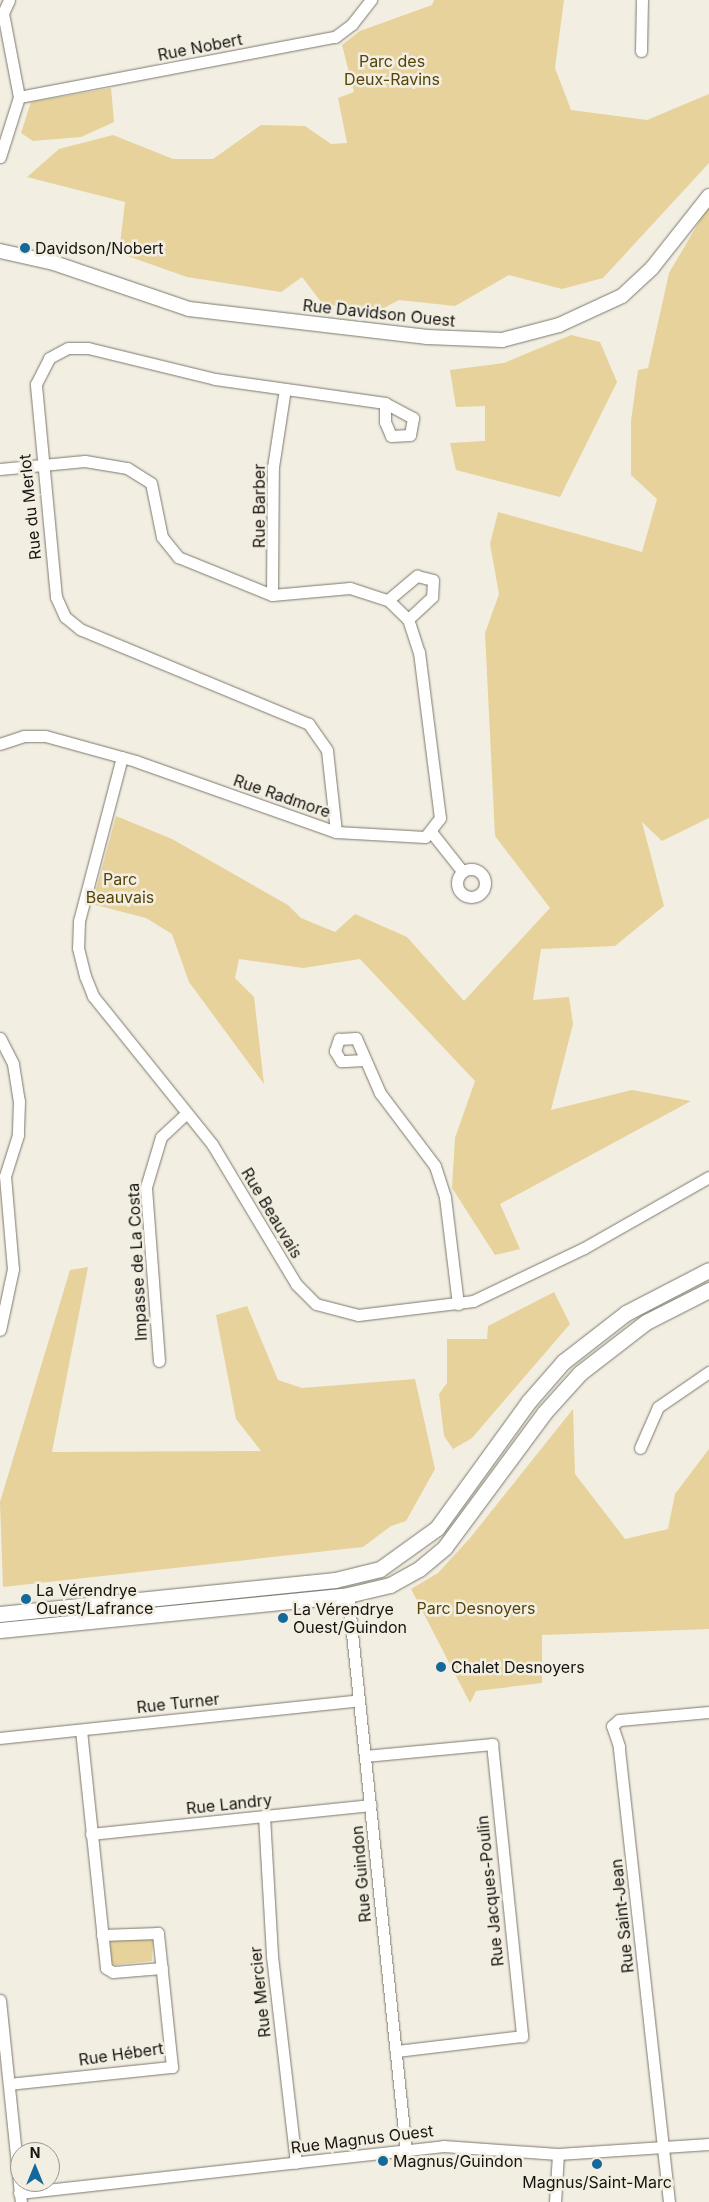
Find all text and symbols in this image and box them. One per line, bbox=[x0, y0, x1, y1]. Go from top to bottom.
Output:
street label: Rue Nobert bbox=[156, 29, 244, 65]
park label: Parc des Deux-Ravins bbox=[344, 51, 440, 89]
place label: Davidson/Nobert bbox=[35, 238, 164, 258]
marker: Davidson/Nobert bbox=[19, 242, 31, 254]
street label: Rue Davidson Ouest bbox=[302, 295, 456, 331]
street label: Rue du Merlot bbox=[15, 453, 45, 561]
street label: Rue Barber bbox=[249, 464, 269, 548]
street label: Rue Radmore bbox=[231, 770, 333, 822]
park label: Parc Beauvais bbox=[86, 869, 154, 907]
street label: Rue Beauvais bbox=[237, 1164, 307, 1262]
street label: Impasse de La Costa bbox=[123, 1183, 151, 1341]
place label: La Vérendrye Ouest/Lafrance bbox=[36, 1580, 153, 1618]
marker: La Vérendrye Ouest/Lafrance bbox=[20, 1593, 32, 1605]
park label: Parc Desnoyers bbox=[416, 1598, 536, 1618]
place label: La Vérendrye Ouest/Guindon bbox=[293, 1599, 407, 1637]
marker: La Vérendrye Ouest/Guindon bbox=[277, 1612, 289, 1624]
place label: Chalet Desnoyers bbox=[451, 1657, 585, 1677]
marker: Chalet Desnoyers bbox=[435, 1661, 447, 1673]
street label: Rue Turner bbox=[136, 1689, 220, 1717]
street label: Rue Landry bbox=[185, 1790, 273, 1818]
street label: Rue Jacques-Poulin bbox=[473, 1815, 507, 1967]
street label: Rue Guindon bbox=[347, 1825, 375, 1923]
street label: Rue Saint-Jean bbox=[606, 1858, 638, 1974]
street label: Rue Mercier bbox=[246, 1946, 274, 2038]
street label: Rue Hébert bbox=[77, 2039, 165, 2069]
street label: Rue Magnus Ouest bbox=[290, 2121, 434, 2157]
north arrow bbox=[10, 2142, 60, 2192]
text: N bbox=[30, 2144, 40, 2161]
place label: Magnus/Guindon bbox=[393, 2151, 523, 2171]
marker: Magnus/Guindon bbox=[377, 2155, 389, 2167]
marker: Magnus/Saint-Marc bbox=[591, 2158, 603, 2170]
place label: Magnus/Saint-Marc bbox=[522, 2172, 672, 2192]

